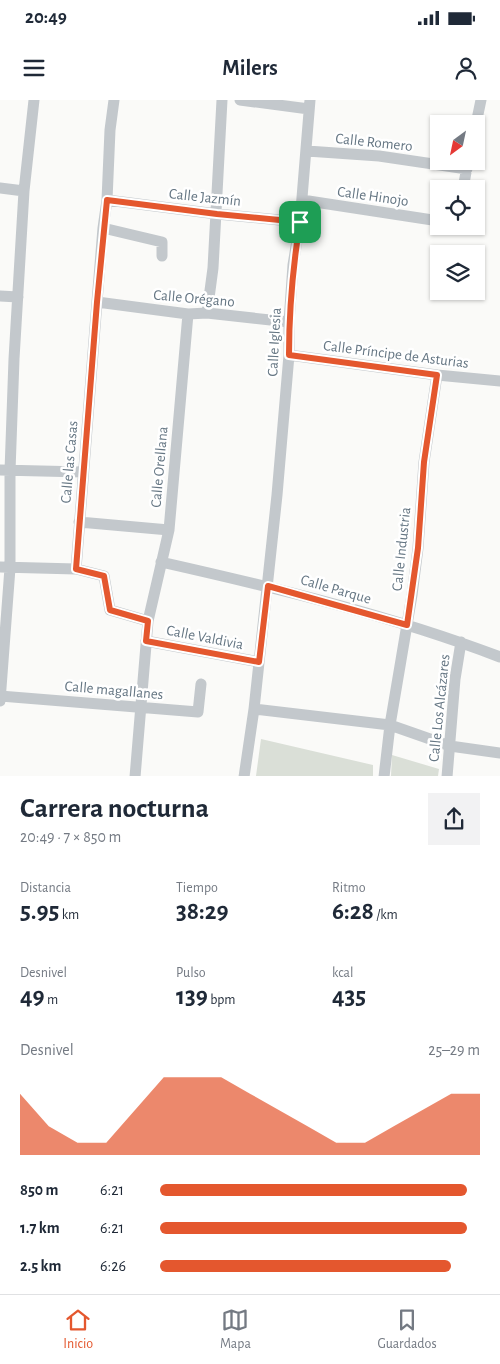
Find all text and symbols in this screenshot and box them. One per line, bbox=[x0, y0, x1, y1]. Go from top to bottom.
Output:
text: 20:49 bbox=[25, 8, 67, 27]
icon: menu bbox=[20, 54, 48, 82]
icon: person bbox=[452, 54, 480, 82]
text: Milers bbox=[222, 57, 278, 79]
north arrow bbox=[430, 115, 485, 170]
map controls bbox=[430, 115, 485, 300]
street label: Calle Romero bbox=[335, 131, 413, 154]
button: locate bbox=[430, 180, 485, 235]
street label: Calle Hinojo bbox=[336, 184, 410, 209]
street label: Calle Jazmín bbox=[168, 186, 242, 209]
pin bbox=[279, 201, 321, 243]
icon: arrive bbox=[286, 208, 314, 236]
button: layers bbox=[430, 245, 485, 300]
street label: Calle Orégano bbox=[153, 287, 235, 310]
street label: Calle Iglesia bbox=[265, 307, 284, 377]
street label: Calle Príncipe de Asturias bbox=[322, 338, 470, 371]
street label: Calle las Casas bbox=[58, 420, 81, 504]
street label: Calle Orellana bbox=[148, 426, 171, 508]
street label: Calle Industria bbox=[390, 506, 413, 592]
street label: Calle Parque bbox=[299, 572, 373, 607]
street label: Calle Valdivia bbox=[165, 623, 245, 652]
street label: Calle Los Alcázares bbox=[426, 653, 453, 763]
street label: Calle magallanes bbox=[64, 679, 164, 702]
button: share bbox=[428, 793, 480, 845]
text: Carrera nocturna bbox=[20, 795, 209, 823]
text: 20:49 · 7 × 850 m bbox=[20, 829, 121, 845]
text: Distancia bbox=[20, 881, 71, 895]
text: Tiempo bbox=[176, 881, 218, 895]
text: Ritmo bbox=[332, 881, 366, 895]
text: 5.95 bbox=[20, 899, 59, 924]
text: 38:29 bbox=[176, 899, 229, 924]
text: 6:28 bbox=[332, 899, 374, 924]
text: km bbox=[59, 908, 79, 922]
text: /km bbox=[374, 908, 398, 922]
text: Desnivel bbox=[20, 966, 67, 980]
text: Pulso bbox=[176, 966, 206, 980]
text: kcal bbox=[332, 966, 353, 980]
text: 49 bbox=[20, 984, 45, 1009]
text: 139 bbox=[176, 984, 208, 1009]
text: 435 bbox=[332, 984, 366, 1009]
text: m bbox=[45, 993, 58, 1007]
text: bpm bbox=[208, 993, 236, 1007]
text: Desnivel bbox=[20, 1042, 74, 1058]
text: 25–29 m bbox=[428, 1042, 480, 1058]
text: 850 m bbox=[20, 1182, 58, 1198]
text: 6:21 bbox=[100, 1182, 124, 1198]
text: 1.7 km bbox=[20, 1220, 60, 1236]
text: 6:21 bbox=[100, 1220, 124, 1236]
text: 2.5 km bbox=[20, 1258, 61, 1274]
text: 6:26 bbox=[100, 1258, 126, 1274]
tab: Inicio bbox=[63, 1306, 93, 1353]
tab: Mapa bbox=[220, 1306, 251, 1353]
tab: Guardados bbox=[378, 1306, 437, 1353]

